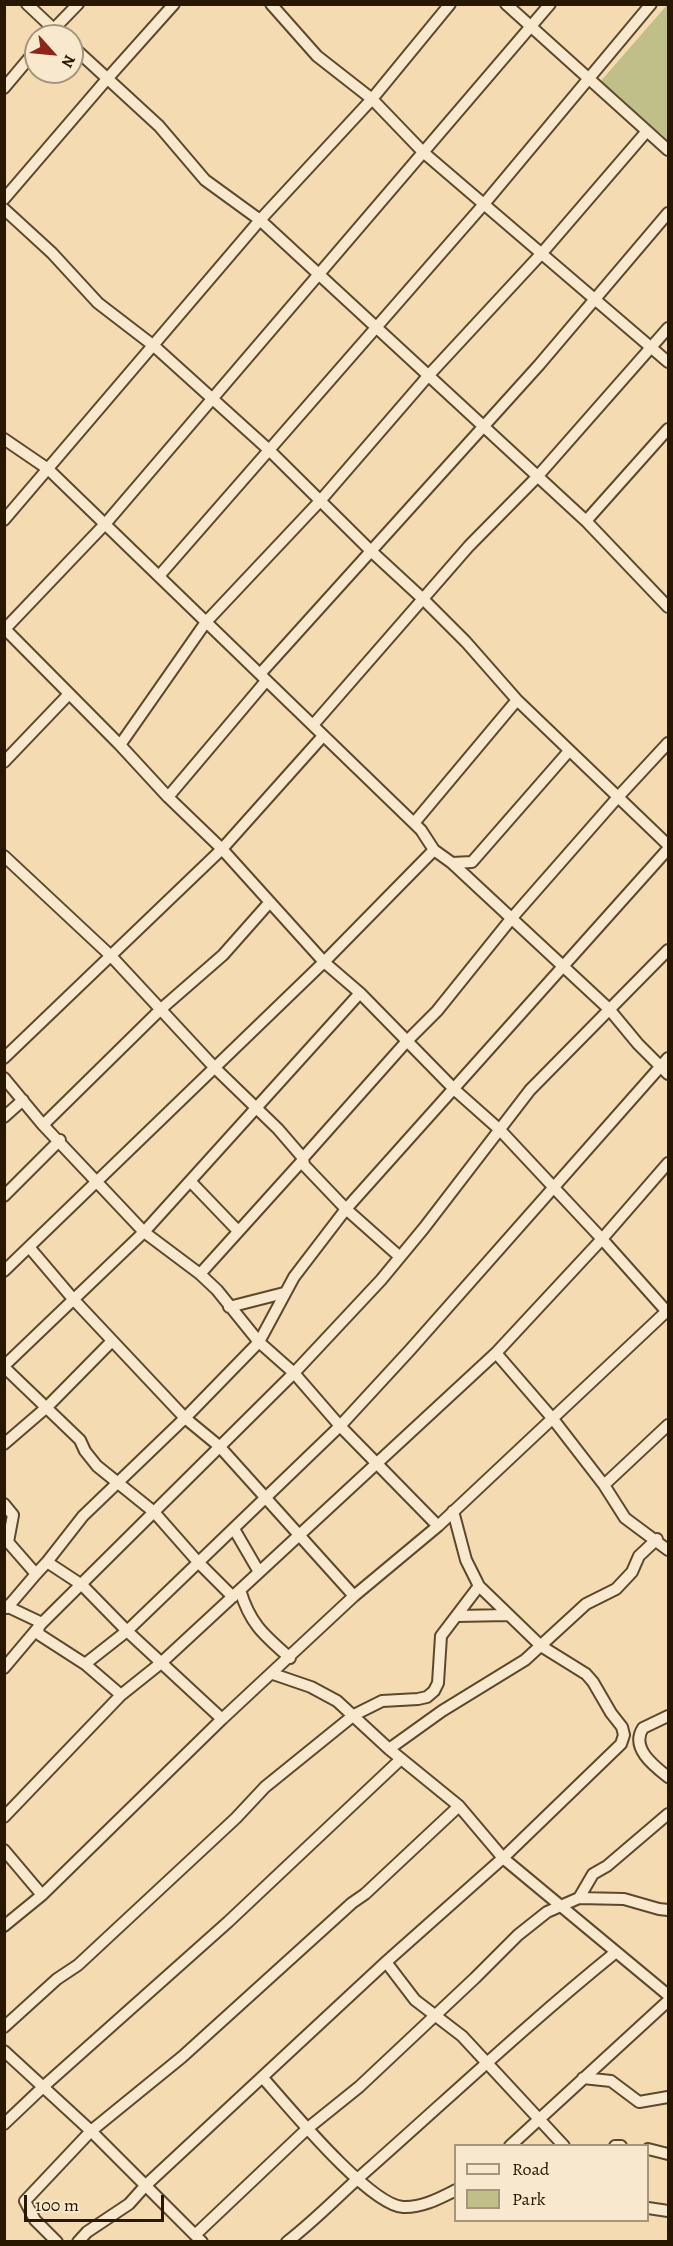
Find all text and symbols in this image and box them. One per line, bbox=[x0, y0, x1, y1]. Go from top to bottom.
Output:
north arrow bbox=[24, 24, 84, 84]
text: N bbox=[56, 51, 81, 71]
legend bbox=[454, 2144, 649, 2222]
text: Road bbox=[512, 2157, 549, 2181]
scale bar bbox=[27, 2183, 166, 2221]
text: Park bbox=[512, 2187, 546, 2211]
text: 100 m bbox=[35, 2193, 79, 2217]

